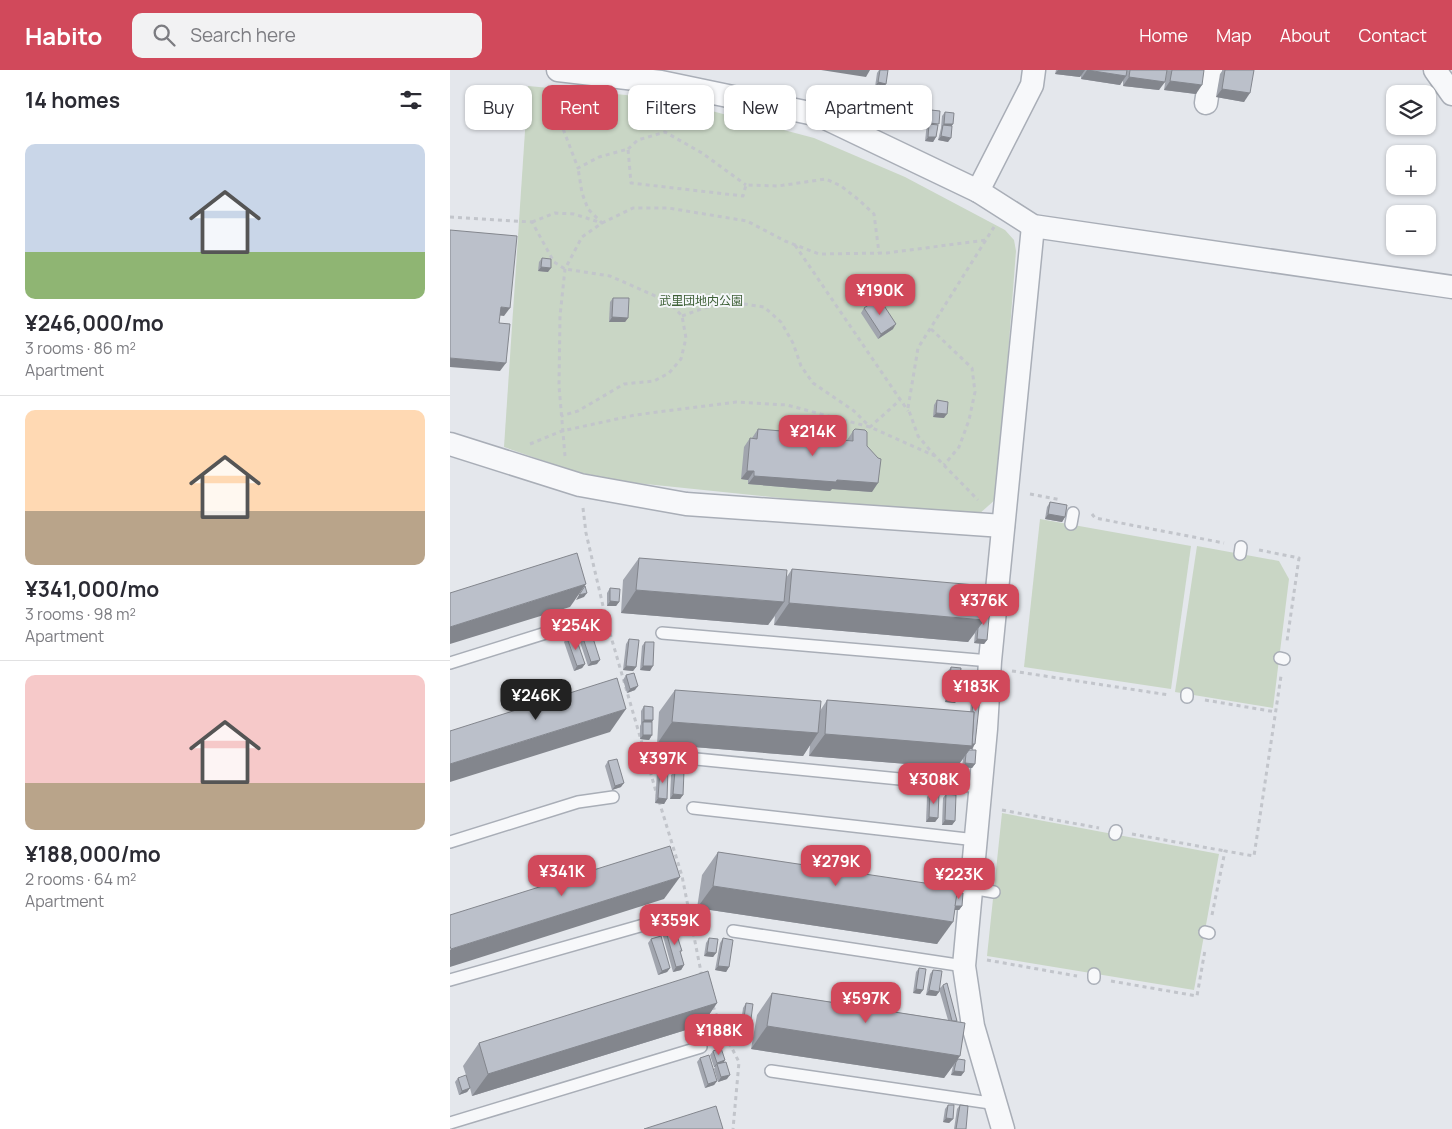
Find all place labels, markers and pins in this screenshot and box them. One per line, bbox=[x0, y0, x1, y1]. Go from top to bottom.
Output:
pin: ¥190K bbox=[845, 274, 915, 316]
pin: ¥214K bbox=[778, 414, 848, 457]
pin: ¥376K bbox=[949, 584, 1019, 626]
pin: ¥254K bbox=[541, 608, 611, 651]
pin: ¥183K bbox=[941, 670, 1011, 712]
pin: ¥246K bbox=[501, 678, 571, 721]
pin: ¥397K bbox=[628, 742, 698, 784]
pin: ¥308K bbox=[899, 762, 969, 805]
pin: ¥279K bbox=[801, 844, 871, 887]
pin: ¥341K bbox=[527, 854, 597, 897]
pin: ¥223K bbox=[924, 858, 994, 900]
pin: ¥359K bbox=[640, 904, 710, 946]
pin: ¥597K bbox=[831, 982, 901, 1024]
pin: ¥188K bbox=[684, 1014, 754, 1056]

